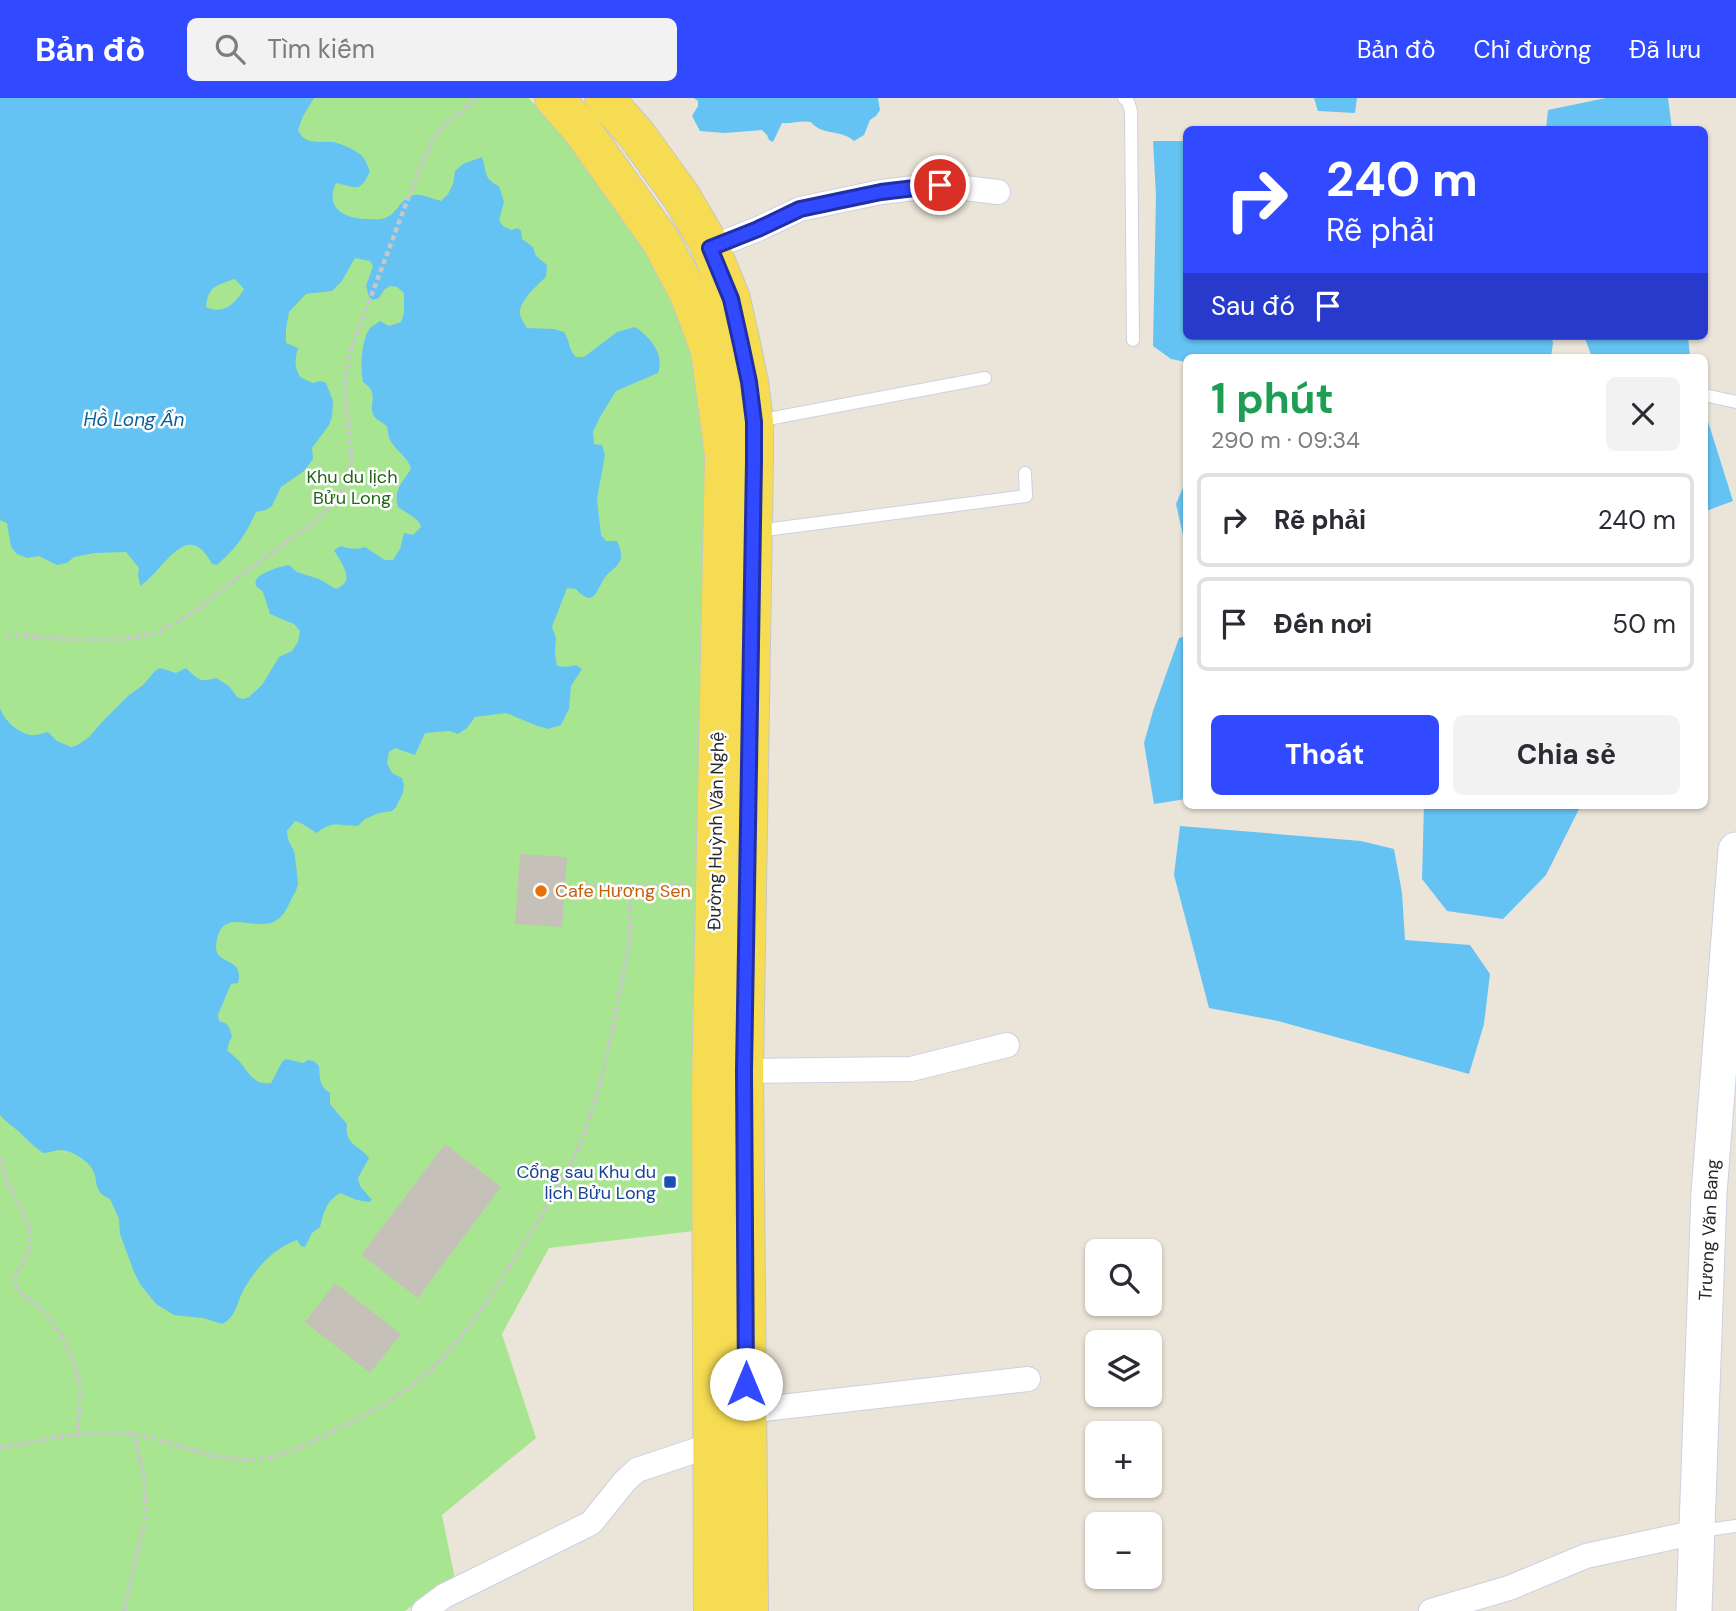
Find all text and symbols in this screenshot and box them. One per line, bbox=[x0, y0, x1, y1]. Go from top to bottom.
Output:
search box bbox=[187, 18, 677, 81]
text: Bản đồ bbox=[35, 28, 145, 71]
icon: search bbox=[211, 30, 249, 68]
text: Tìm kiếm bbox=[267, 32, 375, 66]
text: Bản đồ bbox=[1357, 34, 1435, 65]
text: Chỉ đường bbox=[1473, 34, 1591, 65]
text: Đã lưu bbox=[1629, 34, 1701, 65]
text: 240 m bbox=[1326, 147, 1478, 211]
icon: right bbox=[1211, 154, 1302, 245]
pin bbox=[910, 155, 970, 215]
icon: arrive bbox=[921, 166, 959, 204]
text: Rẽ phải bbox=[1326, 209, 1435, 251]
icon: arrive bbox=[1309, 287, 1347, 325]
text: Sau đó bbox=[1211, 289, 1295, 323]
text: 1 phút bbox=[1211, 371, 1334, 426]
button: close bbox=[1606, 377, 1680, 451]
water label: Hồ Long Ẩn bbox=[84, 407, 185, 432]
text: 290 m · 09:34 bbox=[1211, 425, 1360, 455]
park label: Khu du lịch Bửu Long bbox=[306, 465, 398, 510]
icon: right bbox=[1215, 501, 1253, 539]
text: Rẽ phải bbox=[1274, 503, 1366, 537]
text: 240 m bbox=[1598, 503, 1676, 537]
icon: arrive bbox=[1215, 605, 1253, 643]
text: Đến nơi bbox=[1274, 607, 1372, 641]
text: 50 m bbox=[1612, 607, 1676, 641]
button: Thoát bbox=[1211, 715, 1439, 795]
button: Chia sẻ bbox=[1453, 715, 1680, 795]
street label: Đường Huỳnh Văn Nghệ bbox=[702, 731, 730, 931]
place label: Cafe Hương Sen bbox=[555, 879, 691, 903]
marker: Cafe Hương Sen bbox=[533, 883, 549, 899]
street label: Trương Văn Bang bbox=[1693, 1159, 1725, 1301]
place label: Cổng sau Khu du lịch Bửu Long bbox=[516, 1160, 656, 1205]
marker: Cổng sau Khu du lịch Bửu Long bbox=[662, 1174, 678, 1190]
map controls bbox=[1085, 1239, 1162, 1589]
button: search bbox=[1085, 1239, 1162, 1316]
button: layers bbox=[1085, 1330, 1162, 1407]
position arrow bbox=[709, 1347, 783, 1421]
button: + bbox=[1085, 1421, 1162, 1498]
button: − bbox=[1085, 1512, 1162, 1589]

